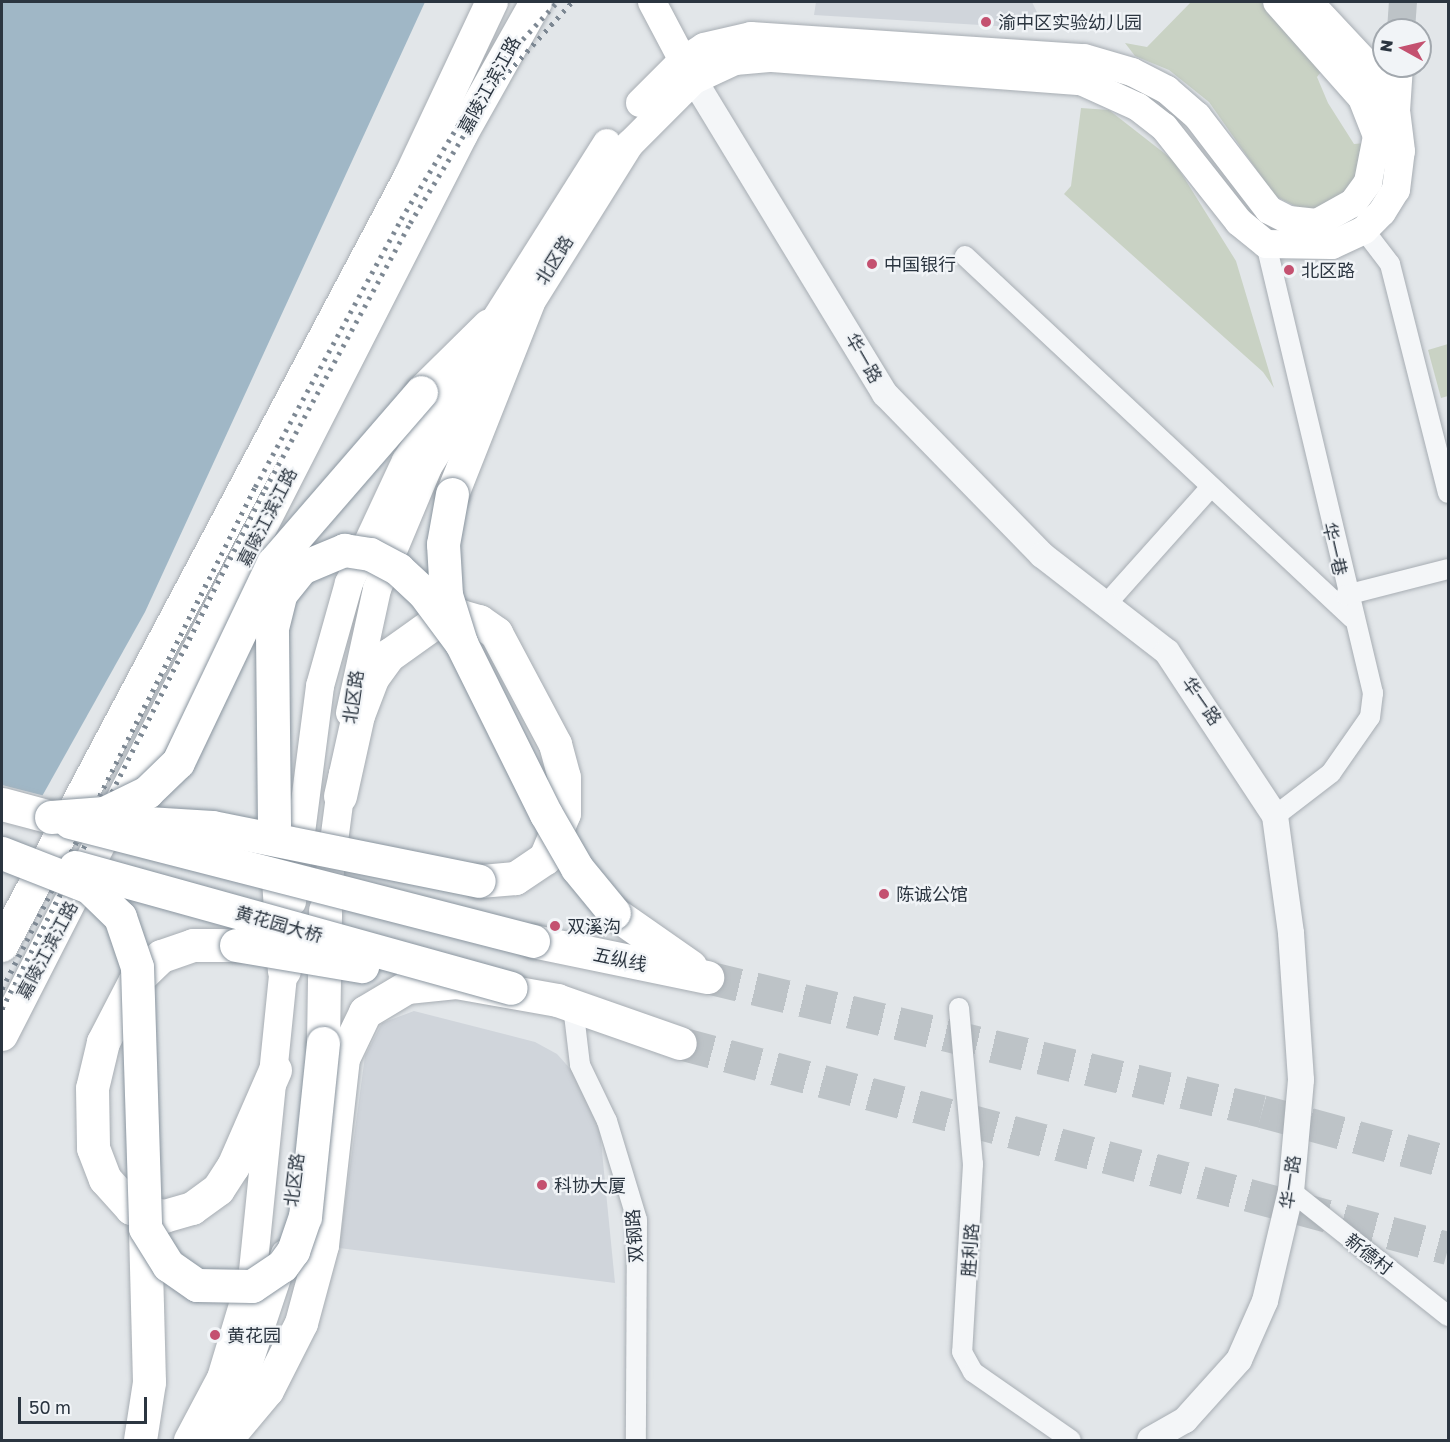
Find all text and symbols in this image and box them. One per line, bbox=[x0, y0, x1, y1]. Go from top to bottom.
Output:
place label: 渝中区实验幼儿园 bbox=[998, 11, 1142, 33]
marker: 渝中区实验幼儿园 bbox=[979, 15, 993, 29]
north arrow bbox=[1372, 18, 1432, 78]
street label: 嘉陵江滨江路 bbox=[453, 33, 525, 137]
text: N bbox=[1375, 38, 1397, 53]
street label: 北区路 bbox=[531, 231, 577, 289]
place label: 中国银行 bbox=[884, 253, 956, 275]
marker: 中国银行 bbox=[865, 257, 879, 271]
place label: 北区路 bbox=[1301, 259, 1355, 281]
marker: 北区路 bbox=[1282, 263, 1296, 277]
street label: 华一路 bbox=[841, 329, 887, 387]
street label: 嘉陵江滨江路 bbox=[233, 464, 301, 570]
street label: 华一巷 bbox=[1318, 520, 1352, 578]
street label: 北区路 bbox=[339, 669, 367, 725]
street label: 华一路 bbox=[1178, 673, 1226, 729]
place label: 陈诚公馆 bbox=[896, 883, 968, 905]
marker: 陈诚公馆 bbox=[877, 887, 891, 901]
street label: 嘉陵江滨江路 bbox=[12, 897, 82, 1003]
street label: 黄花园大桥 bbox=[233, 901, 325, 947]
place label: 双溪沟 bbox=[567, 915, 621, 937]
marker: 双溪沟 bbox=[548, 919, 562, 933]
street label: 五纵线 bbox=[591, 943, 649, 975]
street label: 北区路 bbox=[280, 1152, 308, 1208]
street label: 华一路 bbox=[1276, 1154, 1304, 1210]
place label: 科协大厦 bbox=[554, 1174, 626, 1196]
marker: 科协大厦 bbox=[535, 1178, 549, 1192]
street label: 双钢路 bbox=[621, 1208, 647, 1264]
street label: 胜利路 bbox=[957, 1222, 983, 1278]
street label: 新德村 bbox=[1341, 1229, 1397, 1279]
place label: 黄花园 bbox=[227, 1324, 281, 1346]
marker: 黄花园 bbox=[208, 1328, 222, 1342]
scale bar bbox=[21, 1385, 150, 1423]
text: 50 m bbox=[29, 1396, 71, 1418]

